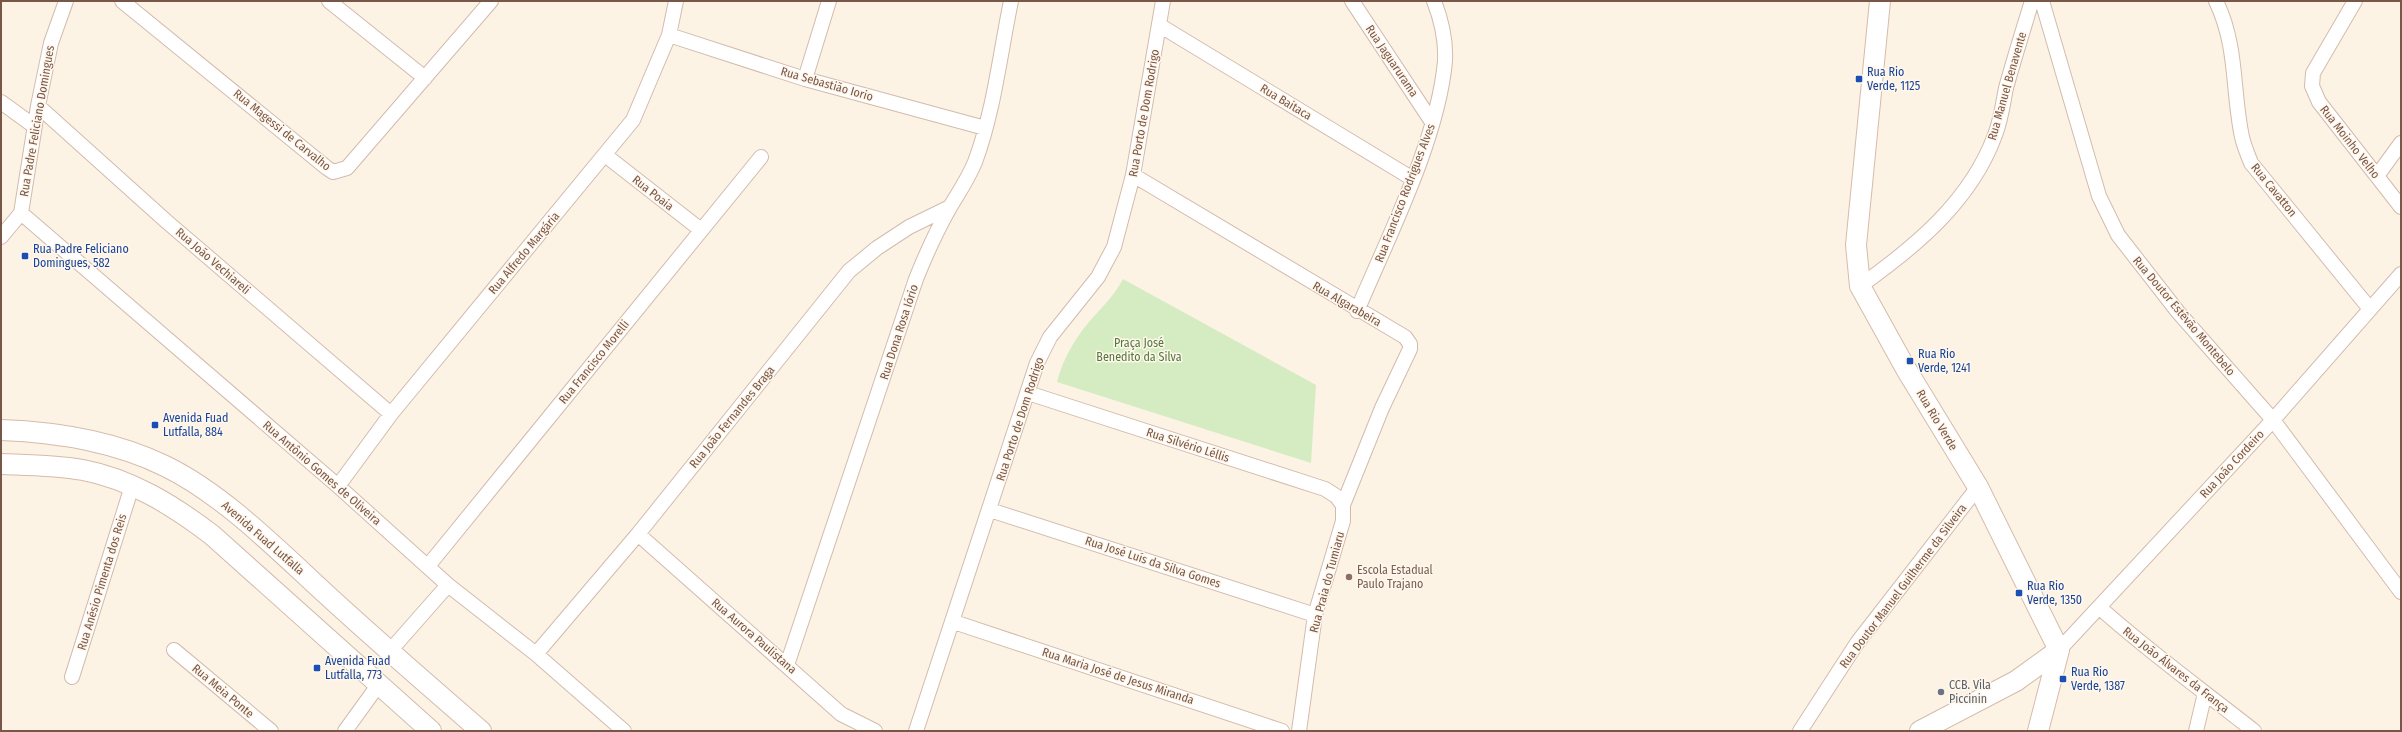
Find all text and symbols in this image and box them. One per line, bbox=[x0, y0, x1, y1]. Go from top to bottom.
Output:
street label: Rua Jaguarurama bbox=[1363, 22, 1421, 100]
street label: Rua Manuel Benavente bbox=[1985, 30, 2029, 142]
street label: Rua Padre Feliciano Domingues bbox=[17, 44, 57, 198]
street label: Rua Porto de Dom Rodrigo bbox=[1126, 48, 1162, 178]
street label: Rua Sebastião Iorio bbox=[779, 64, 875, 104]
place label: Rua Rio Verde, 1125 bbox=[1867, 65, 1921, 93]
marker: Rua Rio Verde, 1125 bbox=[1854, 74, 1864, 84]
street label: Rua Baitaca bbox=[1258, 81, 1314, 123]
street label: Rua Magessi de Carvalho bbox=[231, 86, 333, 174]
street label: Rua Moinho Velho bbox=[2317, 103, 2383, 181]
street label: Rua Francisco Rodrigues Alves bbox=[1372, 122, 1438, 264]
street label: Rua Cavatton bbox=[2248, 161, 2300, 219]
street label: Rua Poaia bbox=[630, 173, 676, 213]
street label: Rua Alfredo Margária bbox=[486, 209, 562, 297]
street label: Rua João Vechiareli bbox=[173, 225, 253, 297]
place label: Rua Padre Feliciano Domingues, 582 bbox=[33, 242, 129, 270]
marker: Rua Padre Feliciano Domingues, 582 bbox=[20, 251, 30, 261]
street label: Rua Doutor Estêvão Montebelo bbox=[2130, 254, 2238, 378]
street label: Rua Algarabeira bbox=[1310, 279, 1384, 329]
street label: Rua Dona Rosa Iório bbox=[877, 283, 921, 381]
street label: Rua Francisco Morelli bbox=[556, 317, 632, 407]
park label: Praça José Benedito da Silva bbox=[1096, 336, 1182, 364]
place label: Rua Rio Verde, 1241 bbox=[1918, 347, 1971, 375]
street label: Rua Porto de Dom Rodrigo bbox=[993, 355, 1047, 483]
marker: Rua Rio Verde, 1241 bbox=[1905, 356, 1915, 366]
street label: Rua João Fernandes Braga bbox=[687, 363, 778, 471]
street label: Rua Rio Verde bbox=[1913, 387, 1961, 453]
place label: Avenida Fuad Lutfalla, 884 bbox=[163, 411, 228, 439]
street label: Rua Antônio Gomes de Oliveira bbox=[260, 418, 384, 528]
marker: Avenida Fuad Lutfalla, 884 bbox=[150, 420, 160, 430]
street label: Rua Silvério Léllis bbox=[1145, 425, 1231, 465]
street label: Rua João Cordeiro bbox=[2197, 427, 2267, 501]
street label: Avenida Fuad Lutfalla bbox=[219, 498, 307, 578]
street label: Rua Doutor Manuel Guilherme da Silveira bbox=[1837, 501, 1969, 671]
street label: Rua Anésio Pimenta dos Reis bbox=[75, 512, 129, 652]
street label: Rua Praia do Tumiaru bbox=[1307, 530, 1347, 634]
street label: Rua José Luís da Silva Gomes bbox=[1083, 533, 1223, 591]
place label: Escola Estadual Paulo Trajano bbox=[1357, 563, 1433, 591]
marker: Escola Estadual Paulo Trajano bbox=[1344, 572, 1354, 582]
place label: Rua Rio Verde, 1350 bbox=[2027, 579, 2082, 607]
marker: Rua Rio Verde, 1350 bbox=[2014, 588, 2024, 598]
street label: Rua Aurora Paulistana bbox=[709, 595, 799, 677]
street label: Rua João Álvares da França bbox=[2120, 623, 2233, 716]
street label: Rua Maria José de Jesus Miranda bbox=[1040, 645, 1196, 707]
place label: Avenida Fuad Lutfalla, 773 bbox=[325, 654, 390, 682]
street label: Rua Meia Ponte bbox=[189, 661, 257, 721]
marker: Avenida Fuad Lutfalla, 773 bbox=[312, 663, 322, 673]
place label: Rua Rio Verde, 1387 bbox=[2071, 665, 2125, 693]
marker: Rua Rio Verde, 1387 bbox=[2058, 674, 2068, 684]
place label: CCB. Vila Piccinin bbox=[1949, 678, 1991, 706]
marker: CCB. Vila Piccinin bbox=[1936, 687, 1946, 697]

